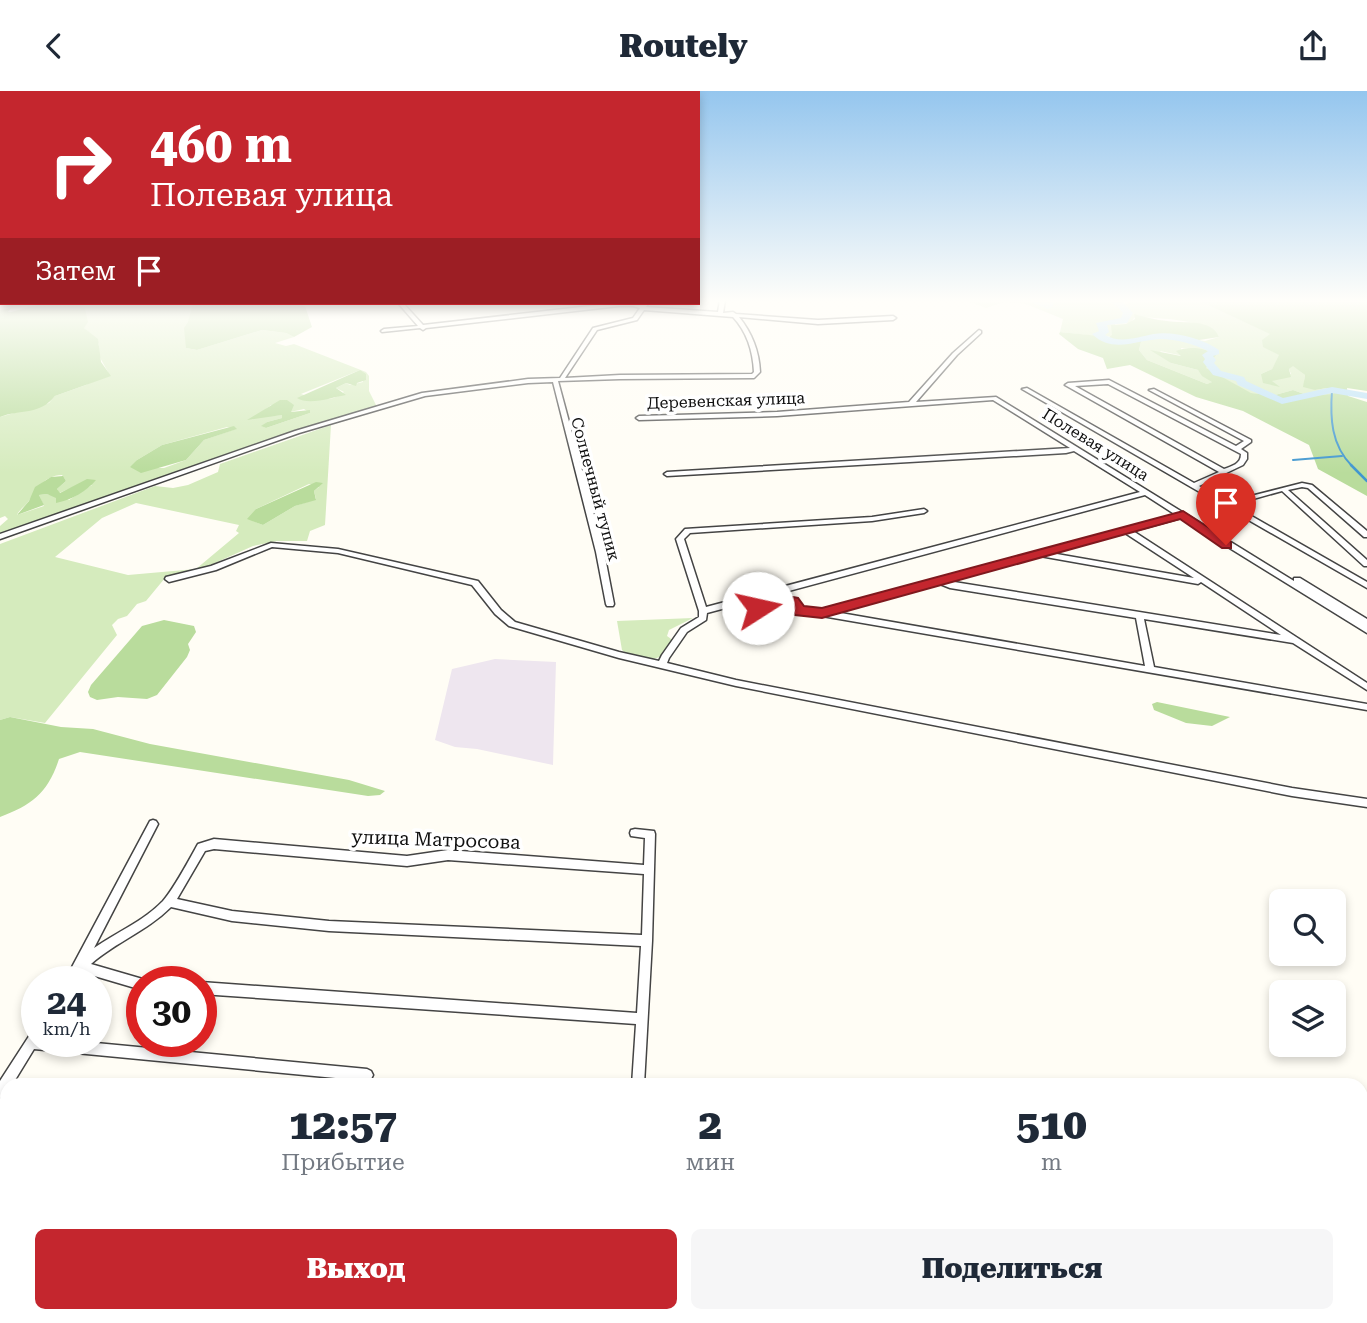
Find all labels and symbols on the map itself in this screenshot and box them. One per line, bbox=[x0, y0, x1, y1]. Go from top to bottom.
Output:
street label: Деревенская улица bbox=[647, 388, 806, 413]
street label: Полевая улица bbox=[1039, 404, 1153, 485]
street label: Солнечный тупик bbox=[567, 415, 624, 563]
pin bbox=[1196, 473, 1256, 545]
position arrow bbox=[721, 571, 795, 645]
street label: улица Матросова bbox=[351, 825, 522, 854]
speed limit sign: 30 bbox=[126, 966, 217, 1057]

